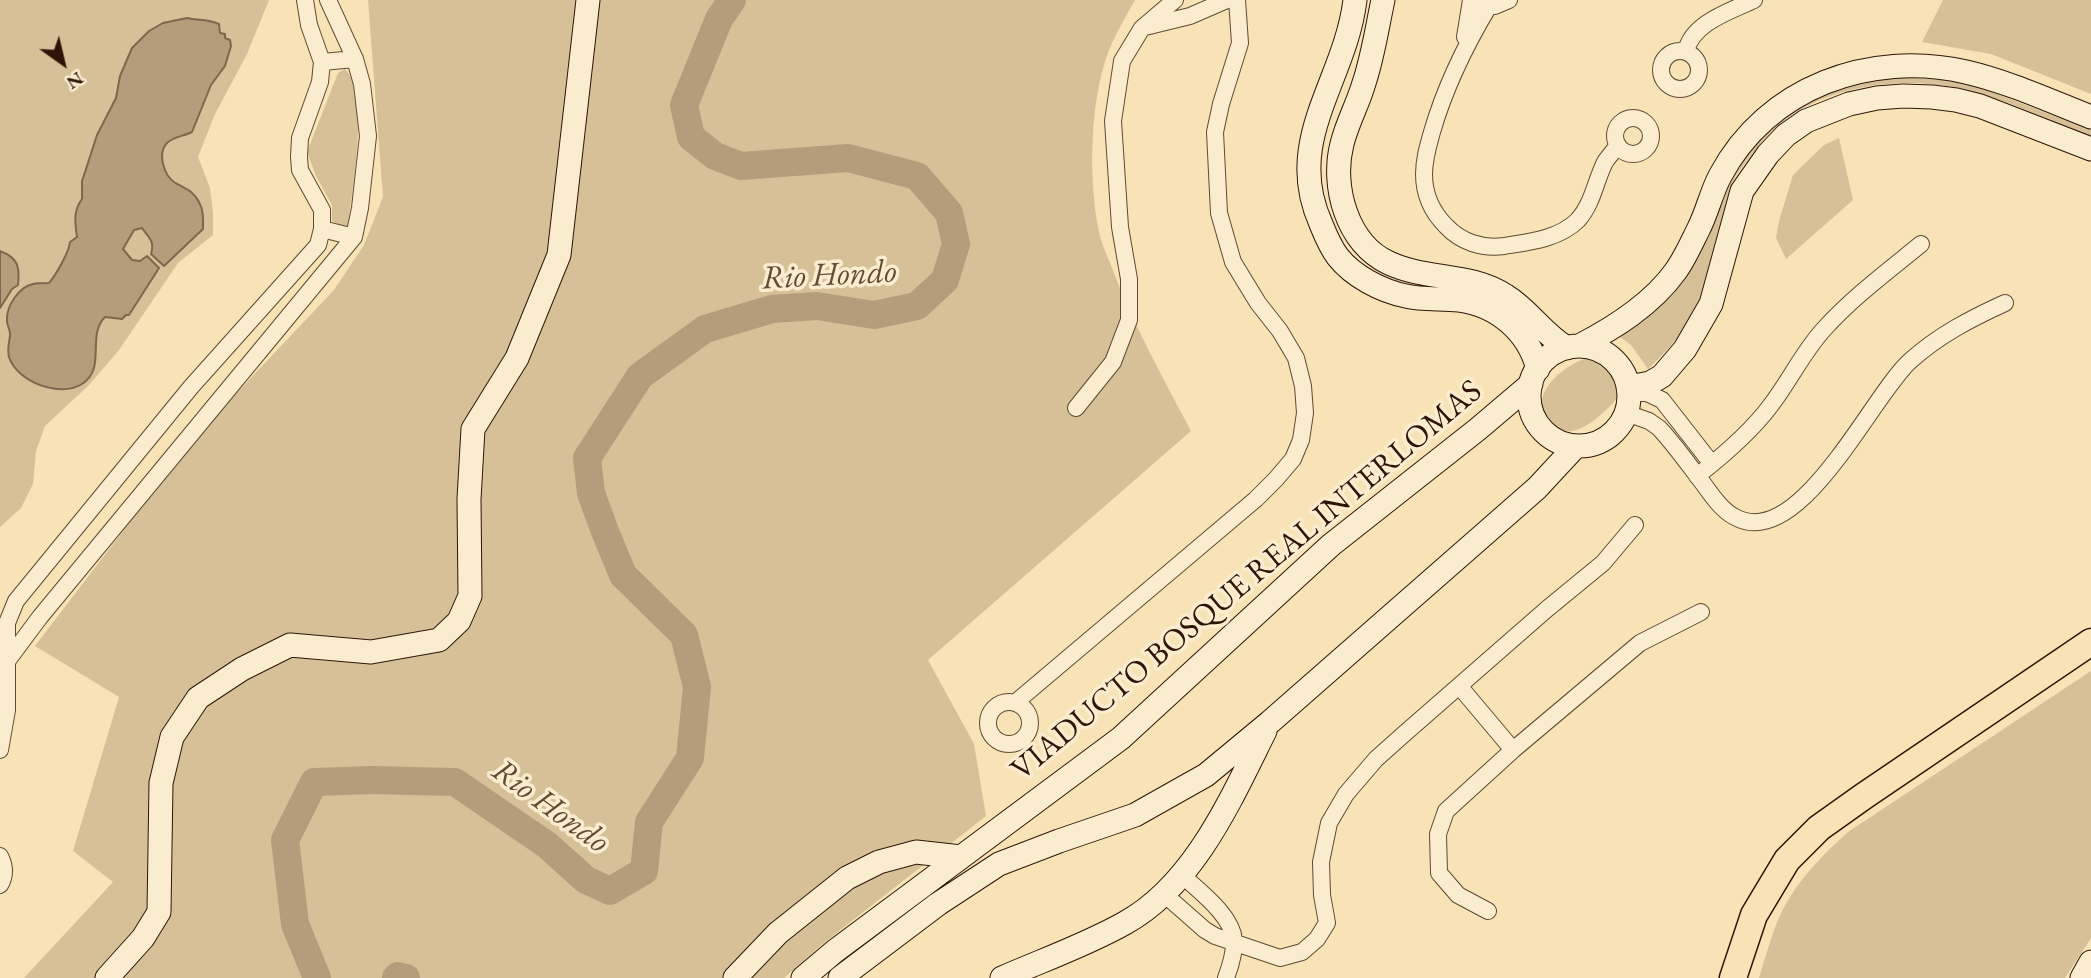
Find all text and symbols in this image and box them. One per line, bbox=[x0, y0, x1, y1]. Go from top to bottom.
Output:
north arrow bbox=[28, 28, 98, 98]
text: N bbox=[62, 66, 88, 95]
water label: Rio Hondo bbox=[760, 253, 898, 299]
street label: VIADUCTO BOSQUE REAL INTERLOMAS bbox=[1004, 373, 1490, 789]
water label: Rio Hondo bbox=[484, 751, 616, 863]

